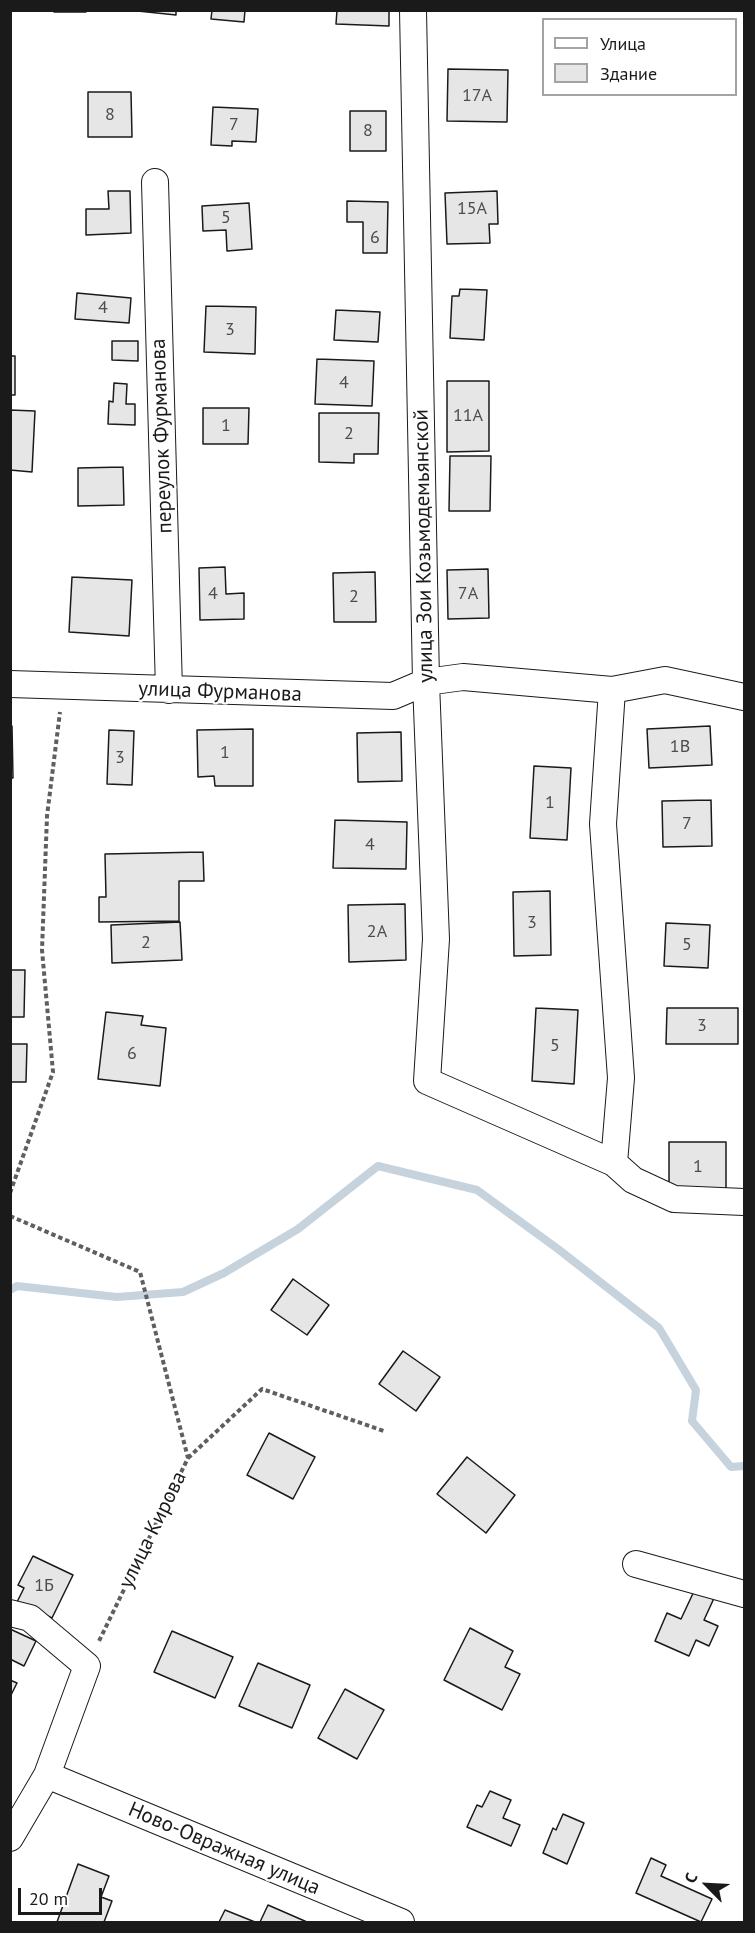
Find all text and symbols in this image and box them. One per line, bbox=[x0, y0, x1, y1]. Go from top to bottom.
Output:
legend bbox=[542, 18, 737, 96]
text: Улица bbox=[600, 32, 646, 55]
text: Здание bbox=[600, 62, 657, 85]
house number: 17А bbox=[462, 85, 492, 107]
house number: 8 bbox=[105, 104, 115, 126]
house number: 7 bbox=[229, 114, 239, 136]
house number: 8 bbox=[363, 120, 373, 142]
house number: 15А bbox=[457, 198, 487, 220]
house number: 5 bbox=[221, 207, 231, 229]
house number: 6 bbox=[370, 227, 380, 249]
house number: 4 bbox=[98, 297, 108, 319]
house number: 3 bbox=[225, 319, 235, 341]
street label: переулок Фурманова bbox=[146, 338, 178, 534]
house number: 4 bbox=[339, 372, 349, 394]
house number: 11А bbox=[453, 405, 483, 427]
street label: улица Зои Козьмодемьянской bbox=[409, 409, 439, 683]
house number: 1 bbox=[221, 415, 231, 437]
house number: 2 bbox=[344, 423, 354, 445]
house number: 4 bbox=[208, 583, 218, 605]
house number: 7А bbox=[458, 583, 478, 605]
house number: 2 bbox=[349, 586, 359, 608]
street label: улица Фурманова bbox=[138, 677, 302, 707]
house number: 1В bbox=[670, 736, 690, 758]
house number: 1 bbox=[220, 742, 230, 764]
house number: 3 bbox=[115, 747, 125, 769]
house number: 1 bbox=[545, 792, 555, 814]
house number: 7 bbox=[682, 813, 692, 835]
house number: 4 bbox=[365, 834, 375, 856]
house number: 3 bbox=[527, 912, 537, 934]
house number: 2А bbox=[367, 921, 387, 943]
house number: 2 bbox=[141, 932, 151, 954]
house number: 5 bbox=[682, 934, 692, 956]
house number: 3 bbox=[697, 1015, 707, 1037]
house number: 5 bbox=[550, 1035, 560, 1057]
house number: 6 bbox=[127, 1043, 137, 1065]
house number: 1 bbox=[693, 1156, 703, 1178]
street label: улица Кирова bbox=[114, 1467, 192, 1593]
house number: 1Б bbox=[34, 1575, 54, 1597]
street label: Ново-Овражная улица bbox=[124, 1797, 324, 1901]
north arrow bbox=[677, 1855, 737, 1915]
text: С bbox=[680, 1870, 702, 1886]
scale bar bbox=[21, 1876, 105, 1914]
text: 20 m bbox=[29, 1887, 68, 1910]

